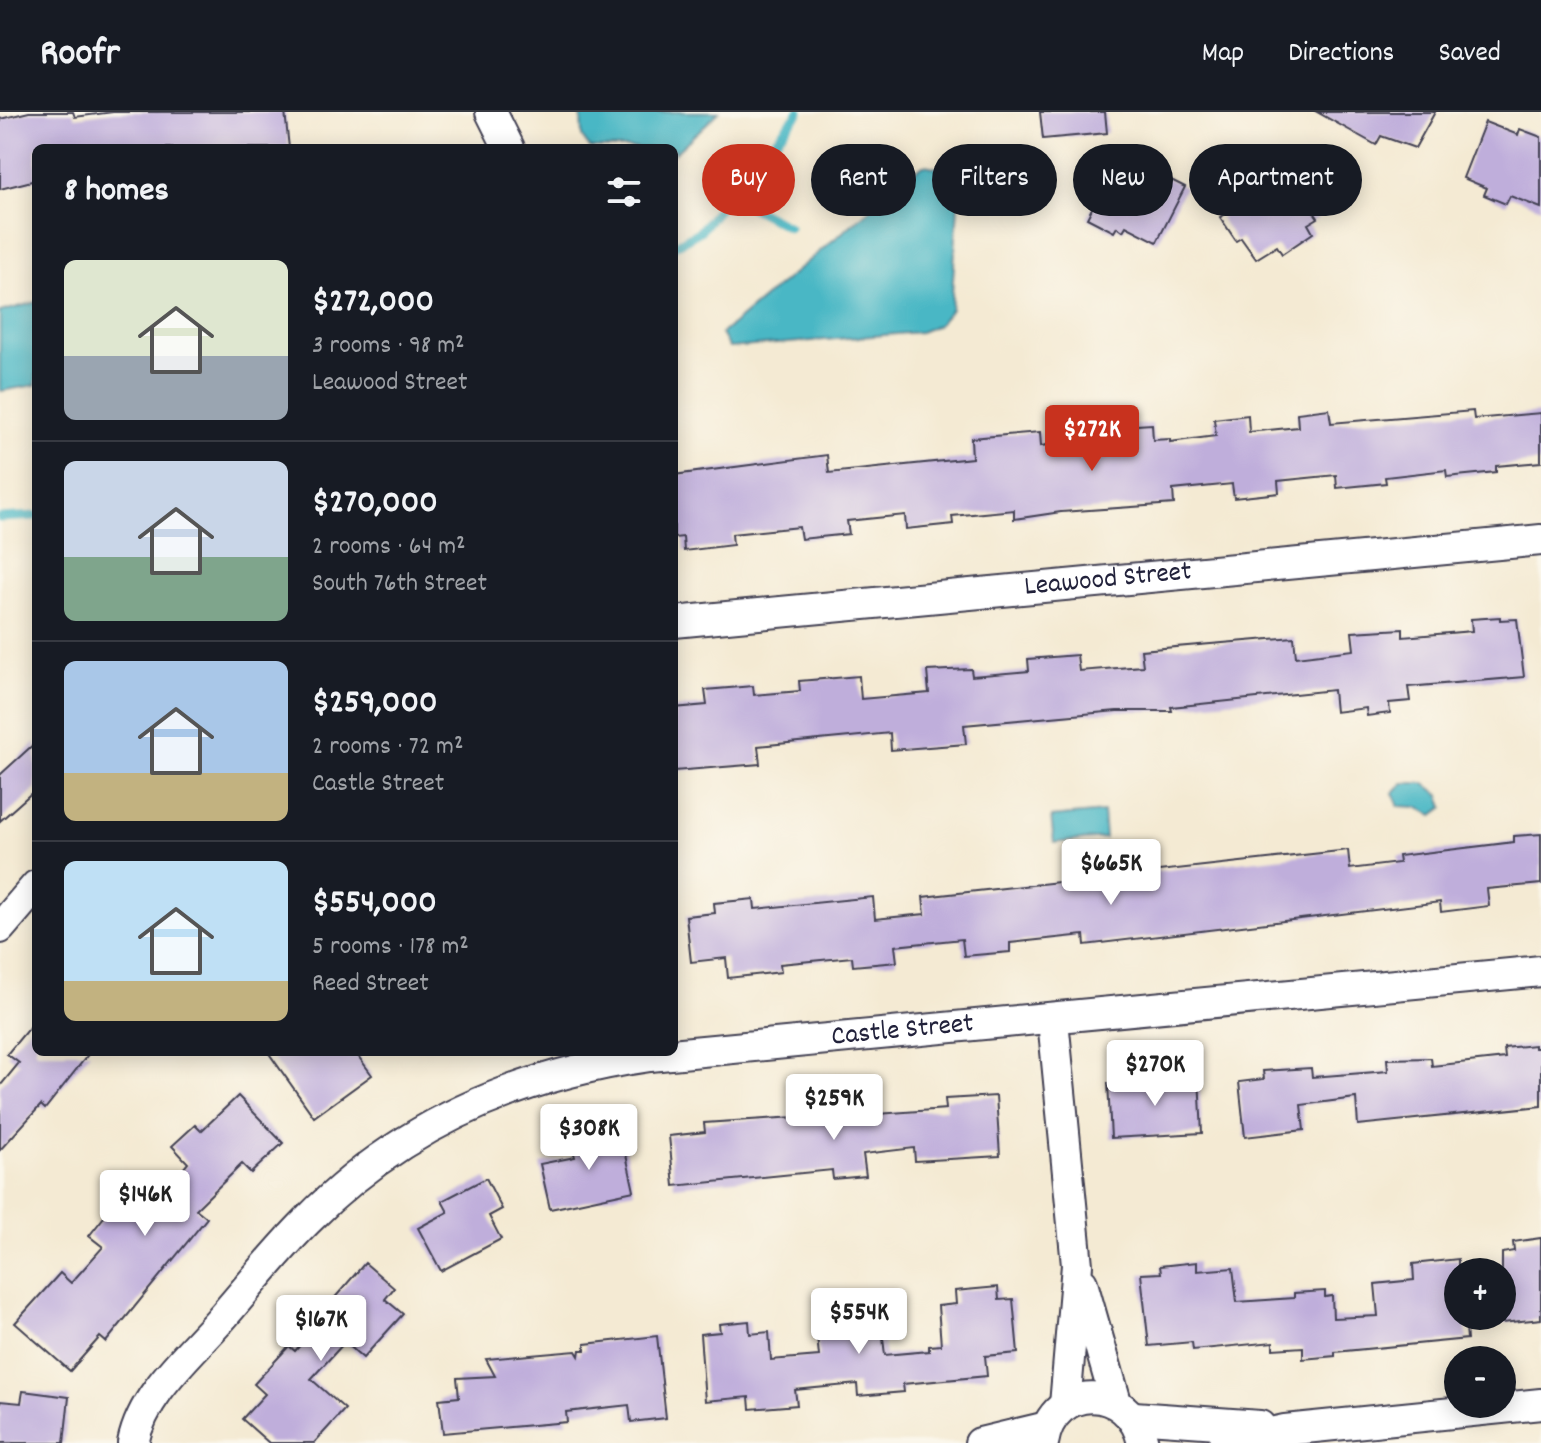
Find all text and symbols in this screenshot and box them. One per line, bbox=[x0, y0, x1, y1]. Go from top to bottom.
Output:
text: Roofr bbox=[40, 28, 120, 83]
text: Map bbox=[1202, 35, 1244, 75]
text: Directions bbox=[1288, 35, 1394, 75]
text: Saved bbox=[1438, 35, 1501, 75]
chip: Buy bbox=[702, 144, 795, 216]
chip: Rent bbox=[811, 144, 916, 216]
chip: Filters bbox=[932, 144, 1057, 216]
chip: New bbox=[1073, 144, 1173, 216]
chip: Apartment bbox=[1189, 144, 1362, 216]
text: 8 homes bbox=[64, 168, 169, 217]
icon: filters bbox=[602, 170, 646, 214]
text: $272,000 bbox=[312, 279, 434, 328]
icon: home bbox=[128, 292, 224, 388]
text: 3 rooms · 98 m² bbox=[312, 328, 465, 365]
text: Leawood Street bbox=[312, 365, 467, 402]
pin: $272K bbox=[1036, 405, 1148, 473]
text: $272K bbox=[1063, 412, 1121, 449]
text: $270,000 bbox=[312, 480, 438, 529]
icon: home bbox=[128, 493, 224, 589]
text: 2 rooms · 64 m² bbox=[312, 529, 466, 566]
street label: Leawood Street bbox=[1023, 553, 1193, 609]
text: South 76th Street bbox=[312, 566, 487, 603]
text: $259,000 bbox=[312, 680, 437, 729]
icon: home bbox=[128, 693, 224, 789]
text: 2 rooms · 72 m² bbox=[312, 729, 463, 766]
text: Castle Street bbox=[312, 766, 444, 803]
pin: $665K bbox=[1055, 839, 1167, 907]
text: $665K bbox=[1080, 846, 1142, 883]
text: $554,000 bbox=[312, 880, 437, 929]
icon: home bbox=[128, 893, 224, 989]
text: 5 rooms · 178 m² bbox=[312, 929, 469, 966]
text: Reed Street bbox=[312, 966, 429, 1003]
street label: Castle Street bbox=[830, 1005, 976, 1059]
pin: $270K bbox=[1099, 1040, 1211, 1108]
text: $270K bbox=[1125, 1047, 1185, 1084]
pin: $259K bbox=[778, 1074, 890, 1142]
text: $259K bbox=[804, 1081, 864, 1118]
pin: $308K bbox=[533, 1104, 645, 1172]
text: $308K bbox=[558, 1111, 620, 1148]
pin: $146K bbox=[89, 1170, 201, 1238]
text: $146K bbox=[118, 1177, 172, 1214]
map controls bbox=[1444, 1258, 1516, 1418]
button: + bbox=[1444, 1258, 1516, 1330]
pin: $554K bbox=[803, 1288, 915, 1356]
pin: $167K bbox=[265, 1295, 377, 1363]
text: $554K bbox=[829, 1295, 889, 1332]
text: $167K bbox=[294, 1302, 348, 1339]
button: − bbox=[1444, 1346, 1516, 1418]

